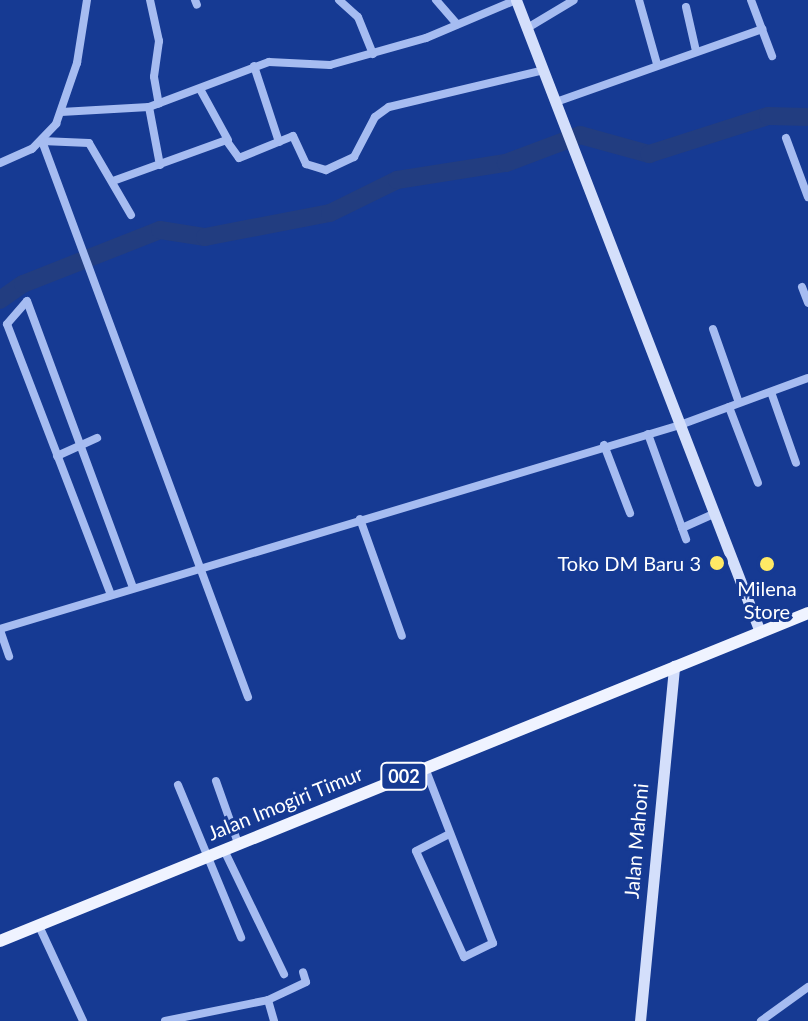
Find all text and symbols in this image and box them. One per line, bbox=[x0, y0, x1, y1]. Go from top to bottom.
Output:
place label: Toko DM Baru 3 bbox=[557, 551, 701, 575]
marker: Toko DM Baru 3 bbox=[708, 554, 726, 572]
marker: Milena Store bbox=[758, 555, 776, 573]
place label: Milena Store bbox=[737, 576, 797, 623]
street label: Jalan Imogiri Timur bbox=[204, 761, 366, 845]
road number: 002 bbox=[380, 762, 428, 790]
street label: Jalan Mahoni bbox=[619, 782, 653, 900]

